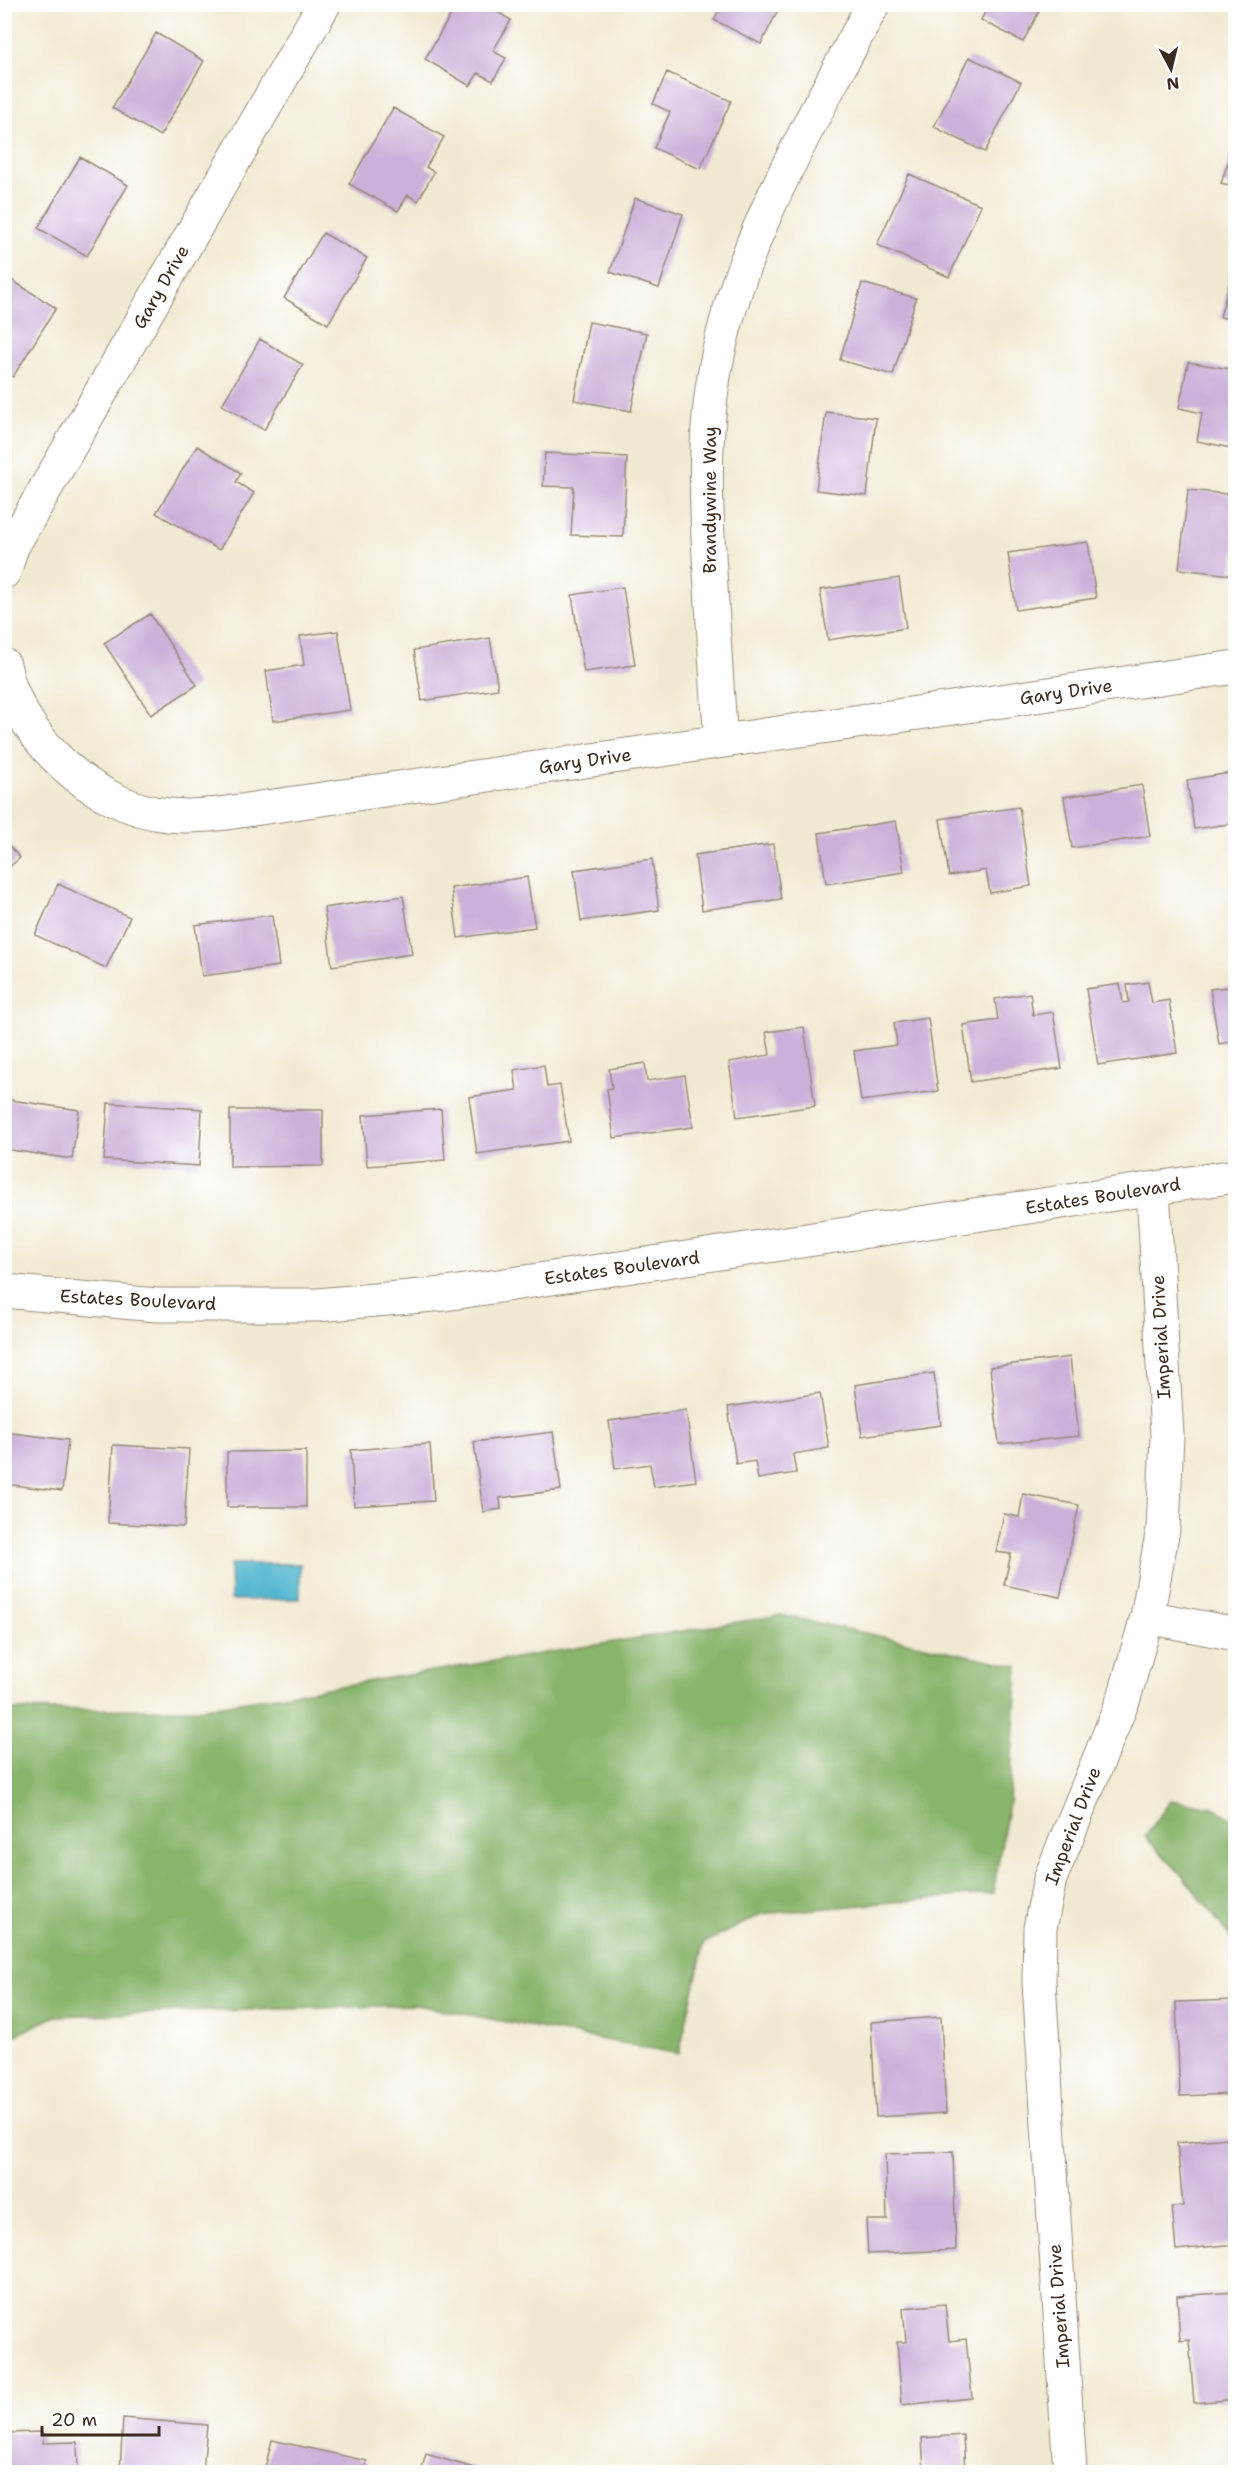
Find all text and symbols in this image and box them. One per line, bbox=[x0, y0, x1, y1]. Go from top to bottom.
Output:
north arrow bbox=[1141, 39, 1201, 99]
text: N bbox=[1165, 72, 1180, 95]
street label: Gary Drive bbox=[127, 241, 195, 333]
street label: Brandywine Way bbox=[698, 427, 722, 573]
street label: Gary Drive bbox=[1018, 674, 1114, 710]
street label: Gary Drive bbox=[537, 743, 633, 779]
street label: Estates Boulevard bbox=[1024, 1172, 1182, 1220]
street label: Estates Boulevard bbox=[543, 1245, 701, 1291]
street label: Imperial Drive bbox=[1146, 1274, 1176, 1400]
street label: Estates Boulevard bbox=[59, 1284, 217, 1316]
street label: Imperial Drive bbox=[1039, 1764, 1107, 1888]
street label: Imperial Drive bbox=[1043, 2243, 1075, 2369]
scale bar bbox=[42, 2399, 159, 2437]
text: 20 m bbox=[51, 2408, 97, 2432]

